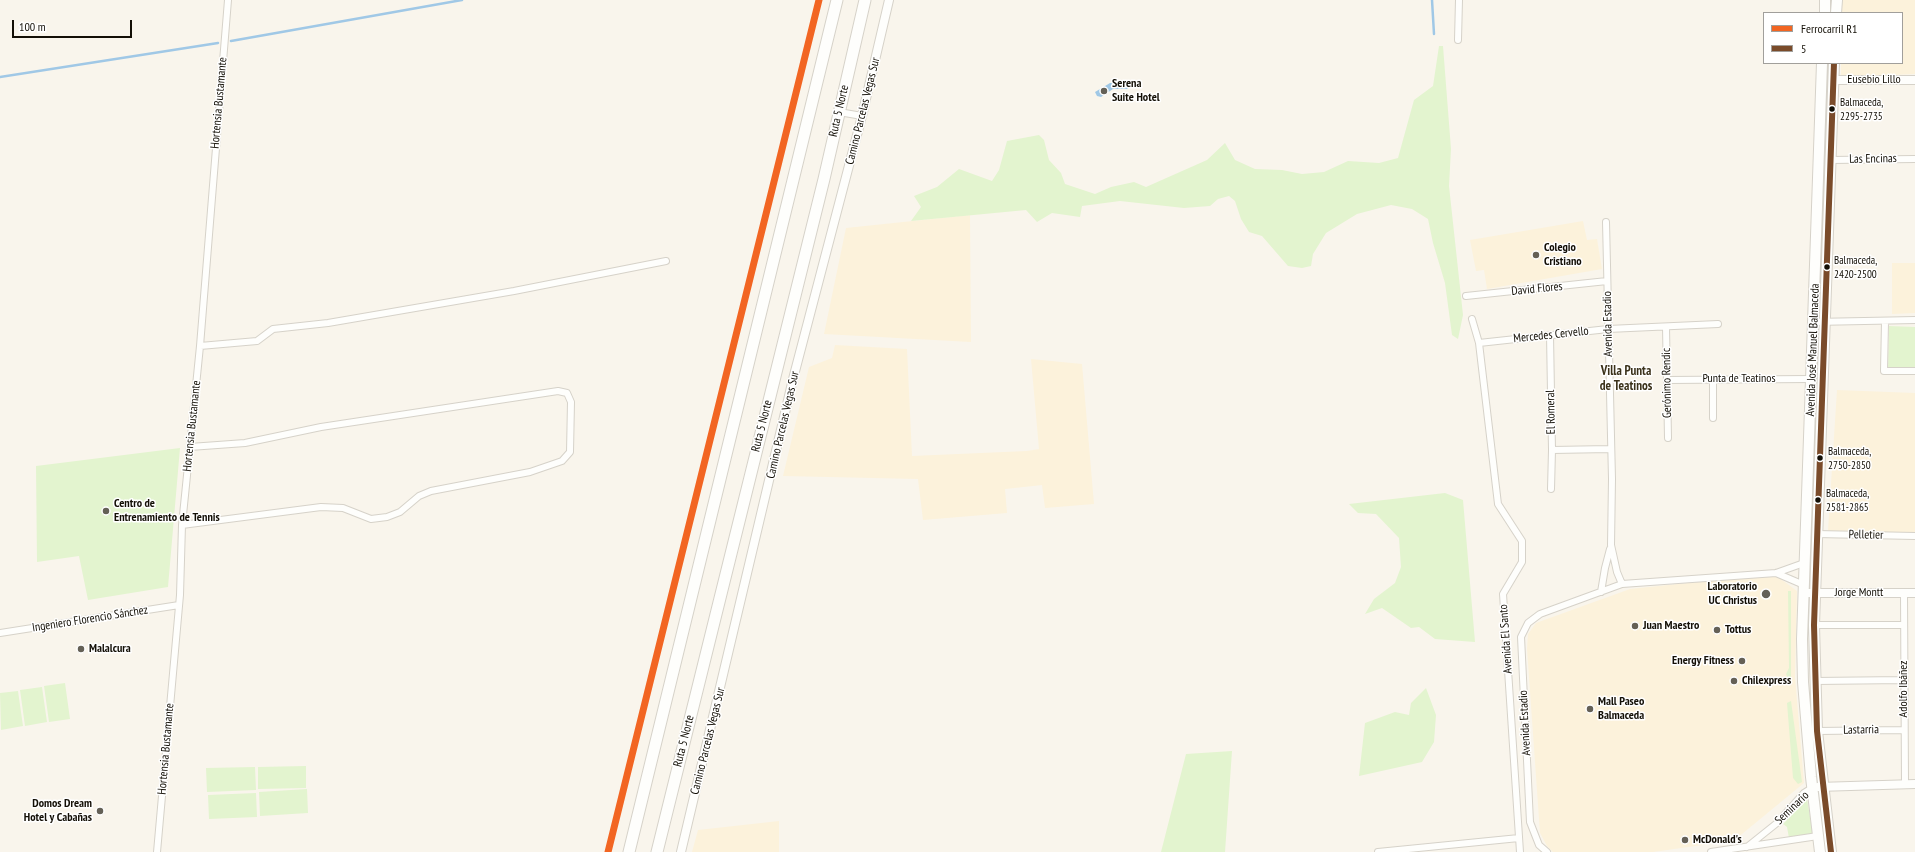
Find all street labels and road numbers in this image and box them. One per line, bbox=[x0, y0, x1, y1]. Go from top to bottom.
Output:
street label: Camino Parcelas Vegas Sur bbox=[843, 56, 883, 166]
street label: Hortensia Bustamante bbox=[208, 57, 230, 149]
street label: Eusebio Lillo bbox=[1847, 73, 1901, 87]
street label: Ruta 5 Norte bbox=[826, 84, 852, 138]
street label: Las Encinas bbox=[1849, 151, 1897, 167]
street label: David Flores bbox=[1511, 279, 1563, 299]
street label: Avenida José Manuel Balmaceda bbox=[1803, 283, 1823, 417]
street label: Avenida Estadio bbox=[1600, 291, 1616, 357]
street label: Mercedes Cervello bbox=[1513, 324, 1589, 346]
street label: Gerónimo Rendic bbox=[1659, 348, 1675, 418]
street label: Camino Parcelas Vegas Sur bbox=[764, 370, 802, 480]
street label: Punta de Teatinos bbox=[1702, 372, 1776, 386]
street label: Hortensia Bustamante bbox=[180, 380, 204, 472]
street label: El Romeral bbox=[1543, 390, 1559, 434]
street label: Ruta 5 Norte bbox=[749, 399, 775, 453]
street label: Pelletier bbox=[1849, 527, 1883, 543]
street label: Jorge Montt bbox=[1835, 586, 1883, 600]
street label: Ingeniero Florencio Sánchez bbox=[31, 603, 149, 635]
street label: Avenida El Santo bbox=[1496, 604, 1516, 674]
street label: Adolfo Ibáñez bbox=[1897, 661, 1911, 717]
street label: Camino Parcelas Vegas Sur bbox=[688, 686, 728, 796]
street label: Avenida Estadio bbox=[1516, 690, 1534, 756]
street label: Hortensia Bustamante bbox=[155, 703, 177, 795]
street label: Ruta 5 Norte bbox=[671, 714, 697, 768]
street label: Lastarria bbox=[1843, 722, 1879, 738]
street label: Seminario bbox=[1772, 788, 1812, 828]

